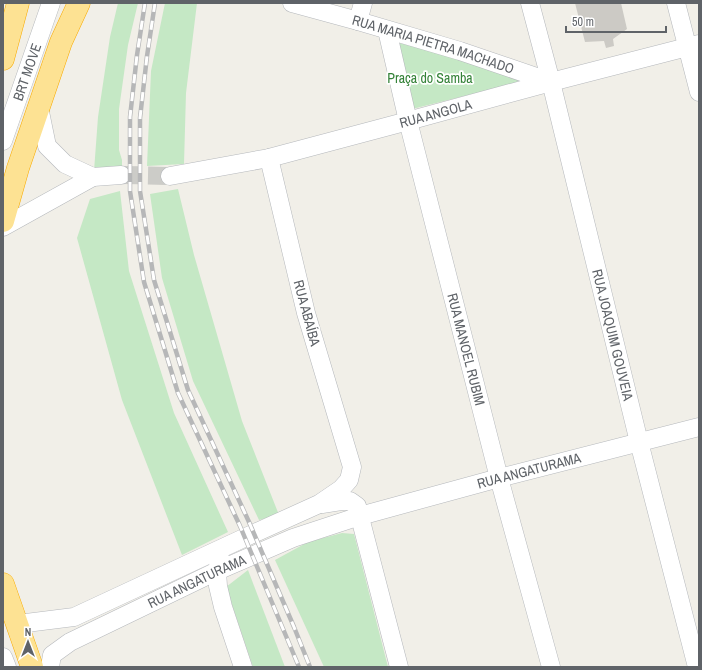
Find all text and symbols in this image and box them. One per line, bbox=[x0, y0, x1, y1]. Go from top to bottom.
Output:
scale bar bbox=[566, 8, 666, 34]
street label: RUA MARIA PIETRA MACHADO bbox=[350, 11, 517, 78]
text: 50 m bbox=[572, 14, 594, 30]
street label: BRT MOVE bbox=[9, 41, 45, 103]
park label: Praça do Samba bbox=[387, 69, 473, 87]
street label: RUA ANGOLA bbox=[397, 95, 474, 132]
street label: RUA JOAQUIM GOUVEIA bbox=[588, 267, 638, 403]
street label: RUA ABAÍBA bbox=[290, 278, 325, 348]
street label: RUA MANOEL RUBIM bbox=[443, 291, 489, 407]
street label: RUA ANGATURAMA bbox=[475, 448, 583, 493]
street label: RUA ANGATURAMA bbox=[145, 550, 249, 612]
north arrow bbox=[8, 622, 48, 662]
text: N bbox=[25, 625, 31, 639]

